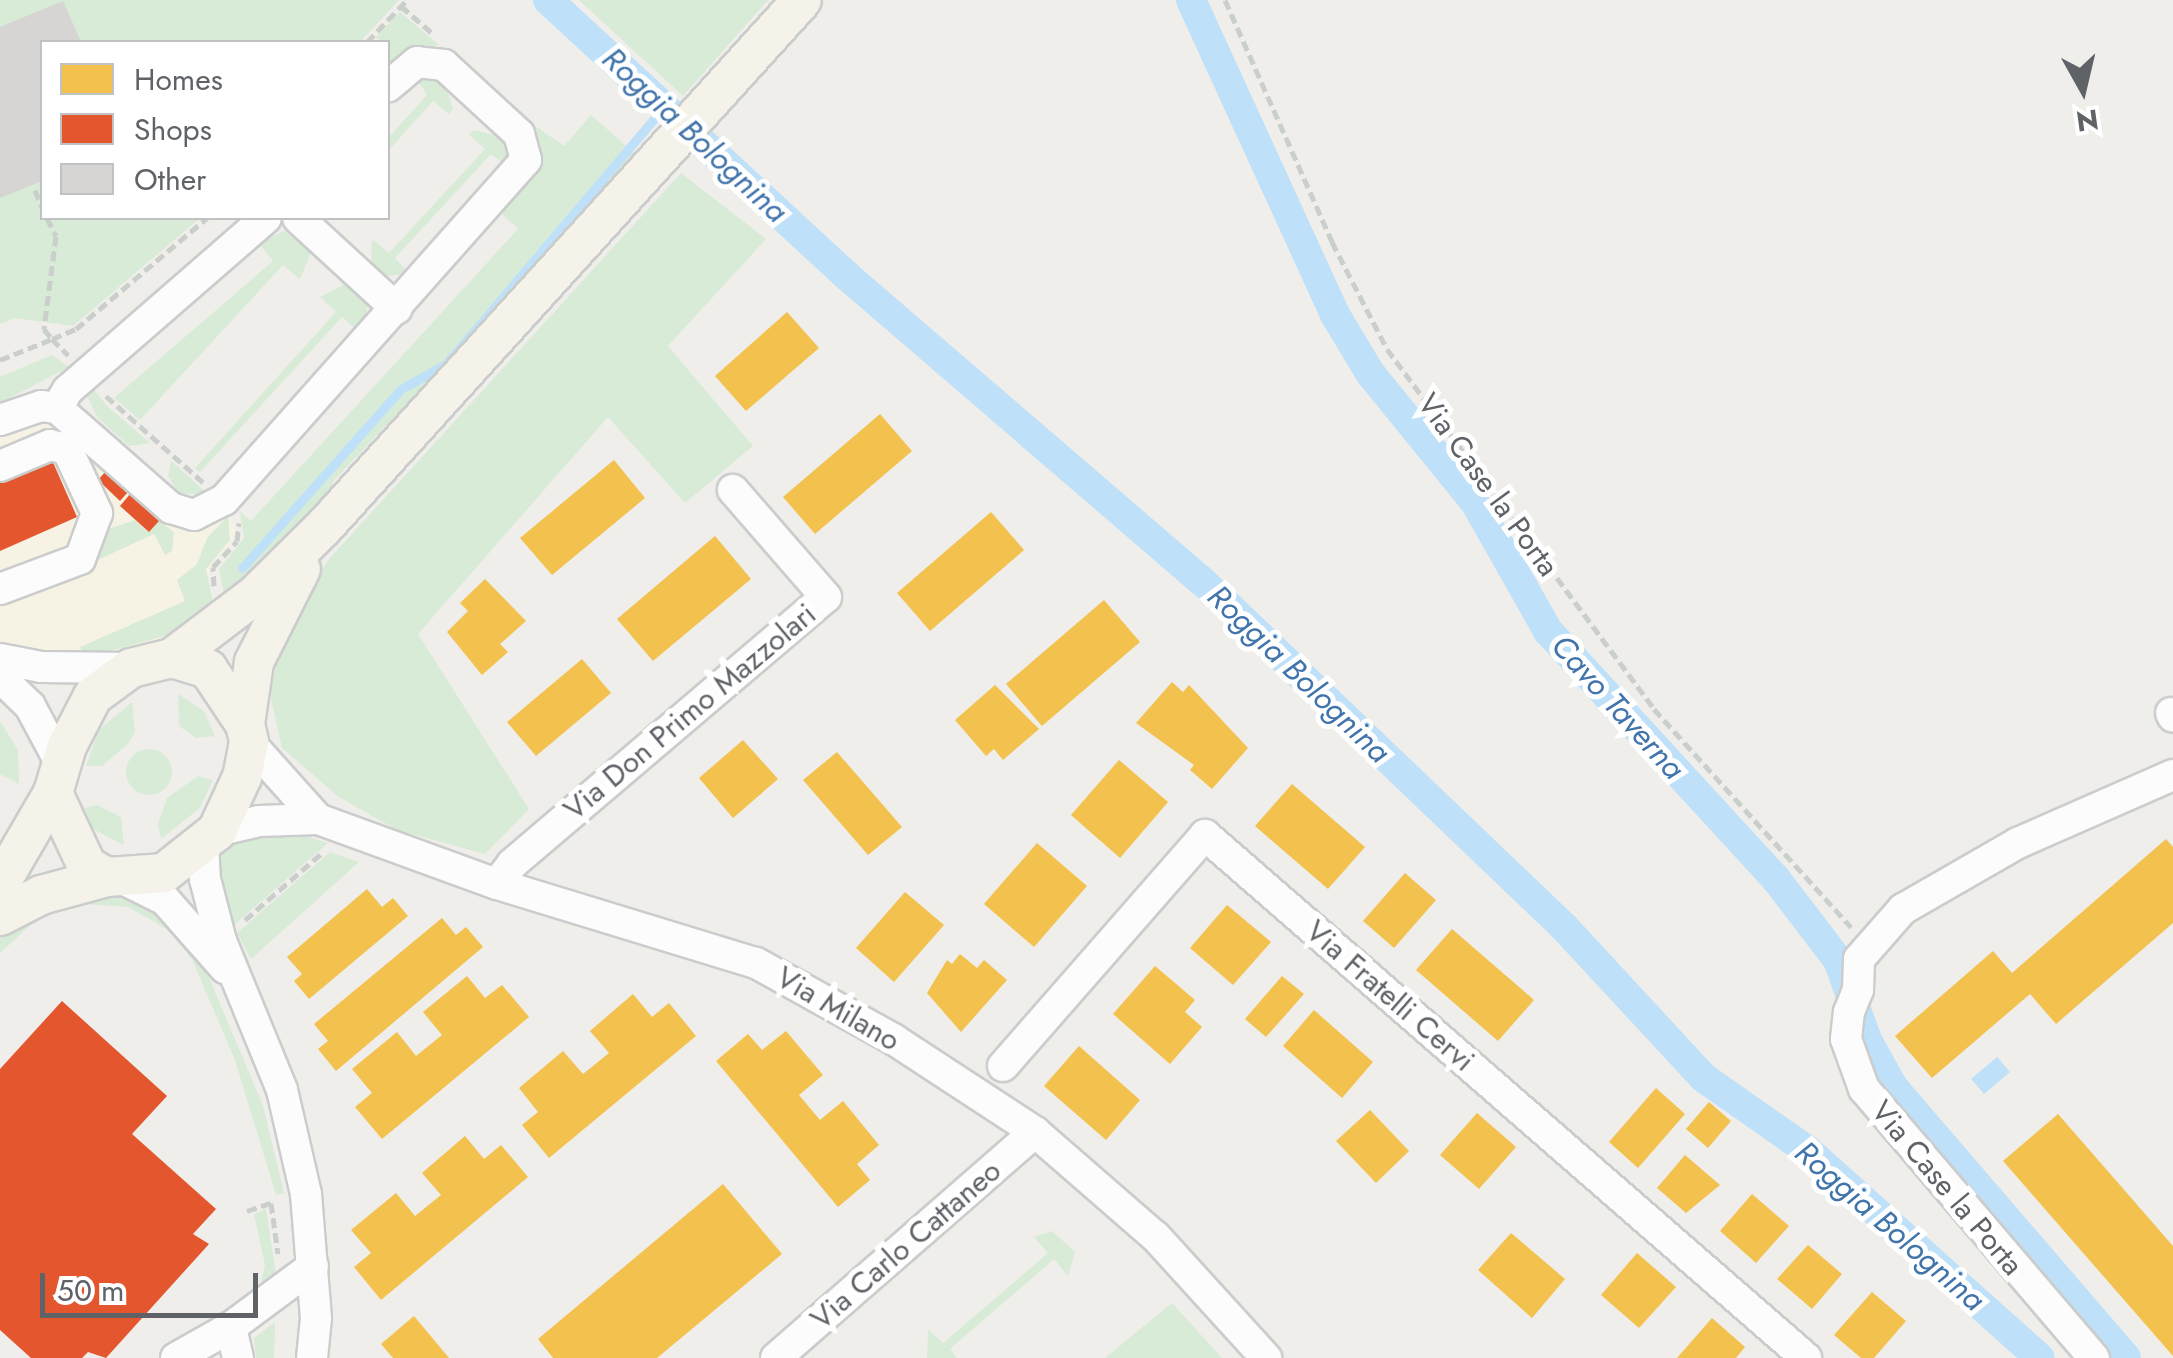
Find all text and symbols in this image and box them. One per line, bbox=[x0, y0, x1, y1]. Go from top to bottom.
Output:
water label: Roggia Bolognina bbox=[594, 39, 796, 231]
legend bbox=[40, 40, 390, 220]
north arrow bbox=[2033, 40, 2133, 140]
text: Homes bbox=[134, 58, 223, 101]
text: N bbox=[2073, 98, 2101, 142]
text: Shops bbox=[134, 108, 212, 151]
text: Other bbox=[134, 158, 206, 201]
street label: Via Case la Porta bbox=[1410, 387, 1566, 583]
water label: Roggia Bolognina bbox=[1200, 577, 1398, 771]
street label: Via Don Primo Mazzolari bbox=[557, 596, 823, 828]
water label: Cavo Taverna bbox=[1543, 627, 1693, 787]
street label: Via Fratelli Cervi bbox=[1298, 913, 1482, 1079]
street label: Via Milano bbox=[770, 959, 906, 1059]
street label: Via Case la Porta bbox=[1864, 1093, 2030, 1283]
water label: Roggia Bolognina bbox=[1787, 1133, 1993, 1319]
street label: Via Carlo Cattaneo bbox=[804, 1153, 1008, 1337]
scale bar bbox=[45, 1253, 262, 1315]
text: 50 m bbox=[57, 1269, 124, 1312]

